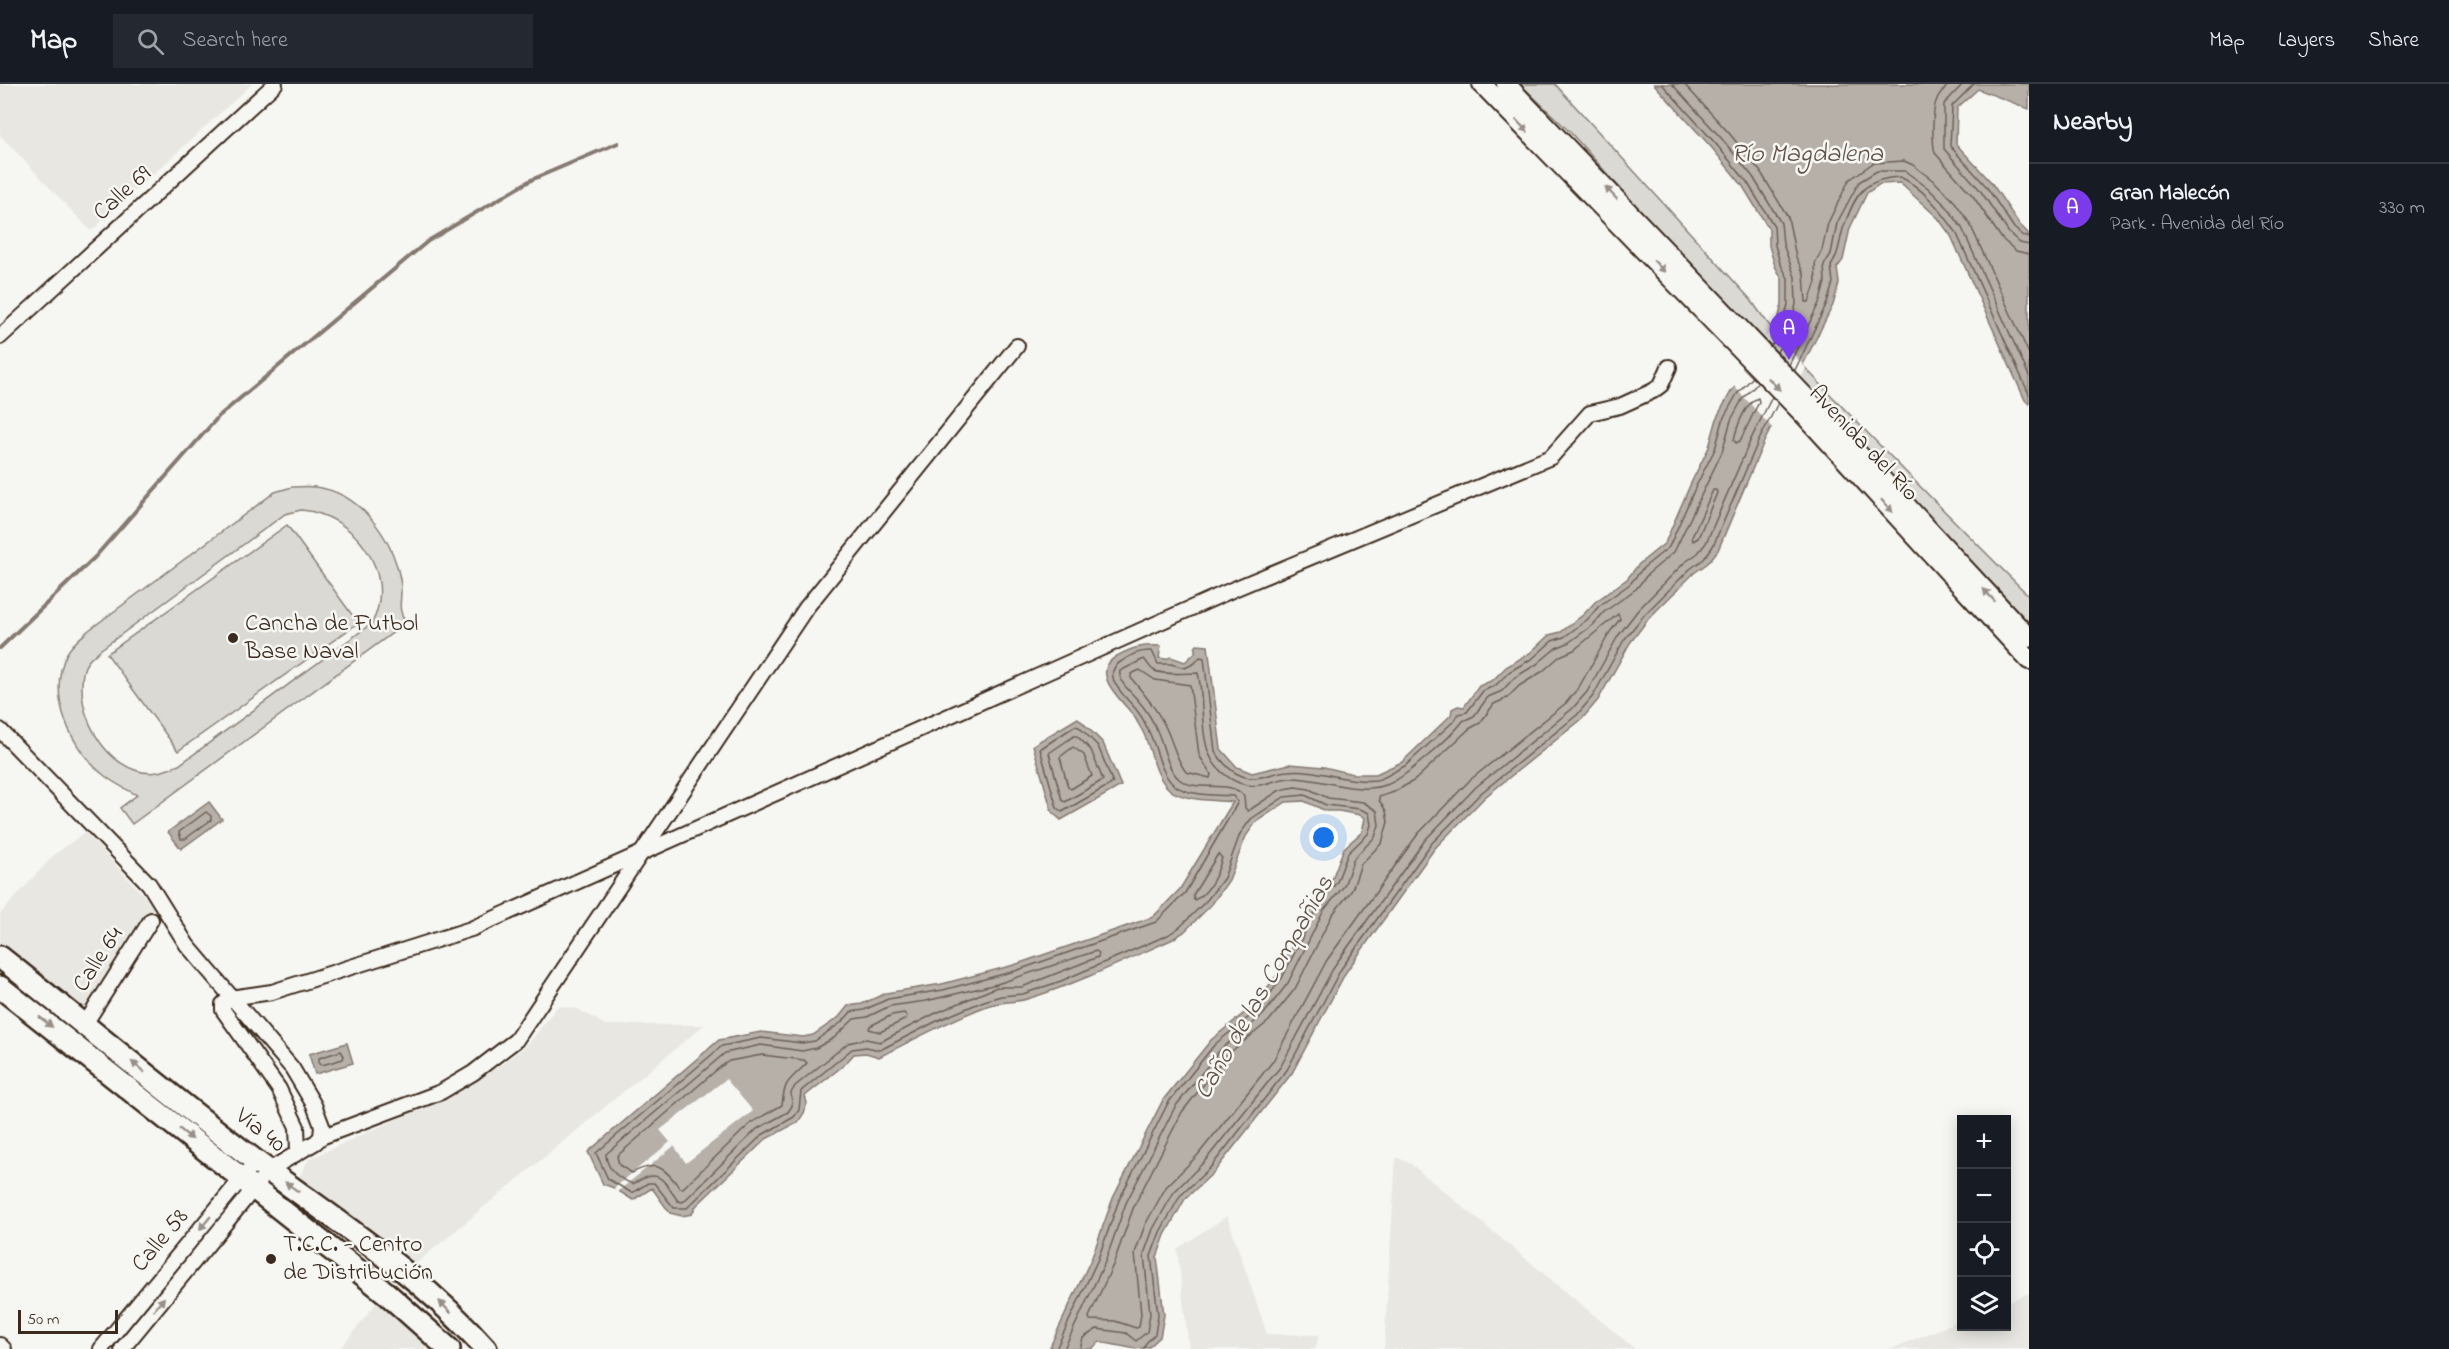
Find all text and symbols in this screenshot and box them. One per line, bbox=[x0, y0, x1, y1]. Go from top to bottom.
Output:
search box bbox=[113, 14, 533, 68]
text: Map bbox=[30, 21, 77, 62]
icon: search bbox=[134, 25, 167, 58]
text: Search here bbox=[182, 25, 288, 57]
text: Map bbox=[2209, 26, 2245, 56]
text: Layers bbox=[2278, 26, 2335, 56]
text: Share bbox=[2368, 26, 2419, 56]
text: Nearby bbox=[2053, 104, 2132, 142]
one-way arrow bbox=[1515, 118, 1529, 132]
water label: Río Magdalena bbox=[1731, 136, 1884, 174]
street label: Calle 69 bbox=[86, 157, 161, 230]
text: Gran Malecón bbox=[2110, 178, 2230, 210]
one-way arrow bbox=[1604, 185, 1618, 200]
text: A bbox=[2066, 194, 2079, 223]
text: 330 m bbox=[2379, 194, 2425, 223]
text: Park · Avenida del Río bbox=[2110, 210, 2284, 239]
one-way arrow bbox=[1651, 258, 1665, 272]
pin: A bbox=[1770, 310, 1808, 360]
one-way arrow bbox=[1766, 376, 1780, 390]
street label: Avenida del Río bbox=[1800, 378, 1926, 510]
one-way arrow bbox=[1880, 499, 1894, 513]
one-way arrow bbox=[1983, 589, 1997, 603]
place label: Cancha de Futbol Base Naval bbox=[244, 607, 418, 670]
marker: Cancha de Futbol Base Naval bbox=[226, 631, 240, 645]
your location bbox=[1309, 823, 1338, 852]
water label: Caño de las Compañias bbox=[1185, 868, 1345, 1107]
street label: Calle 64 bbox=[65, 920, 133, 999]
one-way arrow bbox=[38, 1016, 54, 1029]
one-way arrow bbox=[131, 1061, 146, 1074]
street label: Vía 40 bbox=[226, 1099, 293, 1162]
map controls bbox=[1957, 1115, 2011, 1331]
button: + bbox=[1957, 1115, 2011, 1169]
one-way arrow bbox=[178, 1127, 194, 1140]
button: − bbox=[1957, 1169, 2011, 1223]
one-way arrow bbox=[284, 1181, 300, 1193]
street label: Calle 58 bbox=[124, 1202, 198, 1280]
one-way arrow bbox=[198, 1215, 211, 1231]
button: locate bbox=[1957, 1223, 2011, 1277]
place label: T.C.C. - Centro de Distribución bbox=[283, 1228, 433, 1291]
marker: T.C.C. - Centro de Distribución bbox=[264, 1252, 278, 1266]
button: layers bbox=[1957, 1277, 2011, 1331]
one-way arrow bbox=[153, 1296, 166, 1312]
one-way arrow bbox=[438, 1301, 452, 1315]
scale bar bbox=[18, 1307, 118, 1334]
text: 50 m bbox=[27, 1308, 59, 1332]

